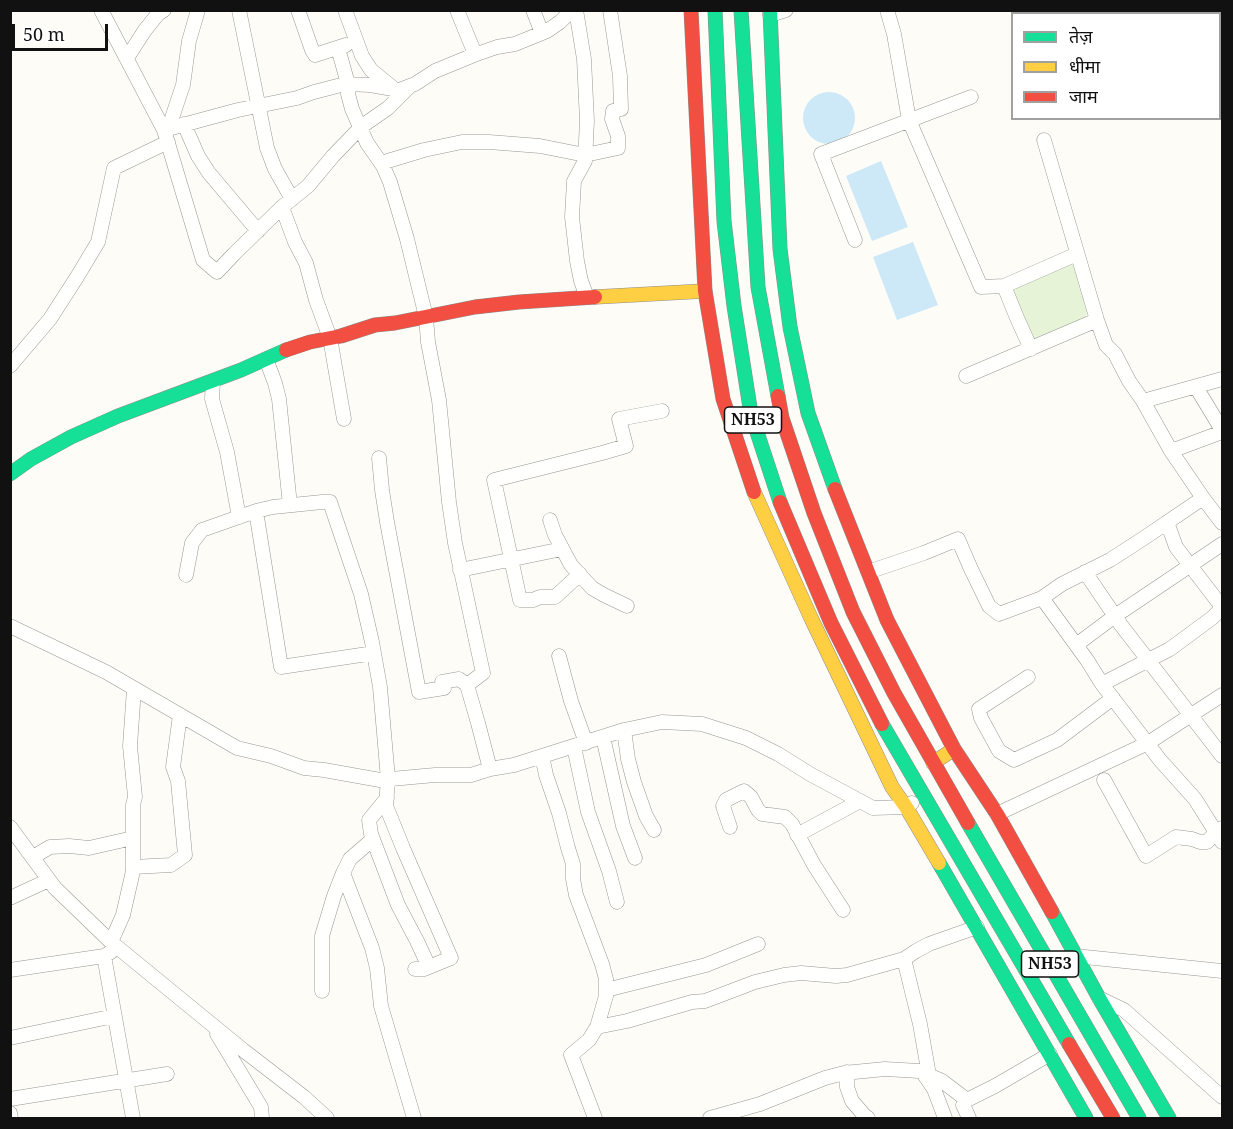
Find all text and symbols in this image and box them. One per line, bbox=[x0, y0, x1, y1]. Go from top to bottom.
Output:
scale bar bbox=[15, 12, 111, 50]
legend bbox=[1011, 12, 1221, 120]
text: 50 m bbox=[23, 22, 65, 46]
text: तेज़ bbox=[1069, 24, 1093, 48]
text: धीमा bbox=[1069, 54, 1100, 78]
text: जाम bbox=[1069, 84, 1098, 108]
road number: NH53 bbox=[724, 407, 782, 433]
road number: NH53 bbox=[1022, 951, 1078, 977]

